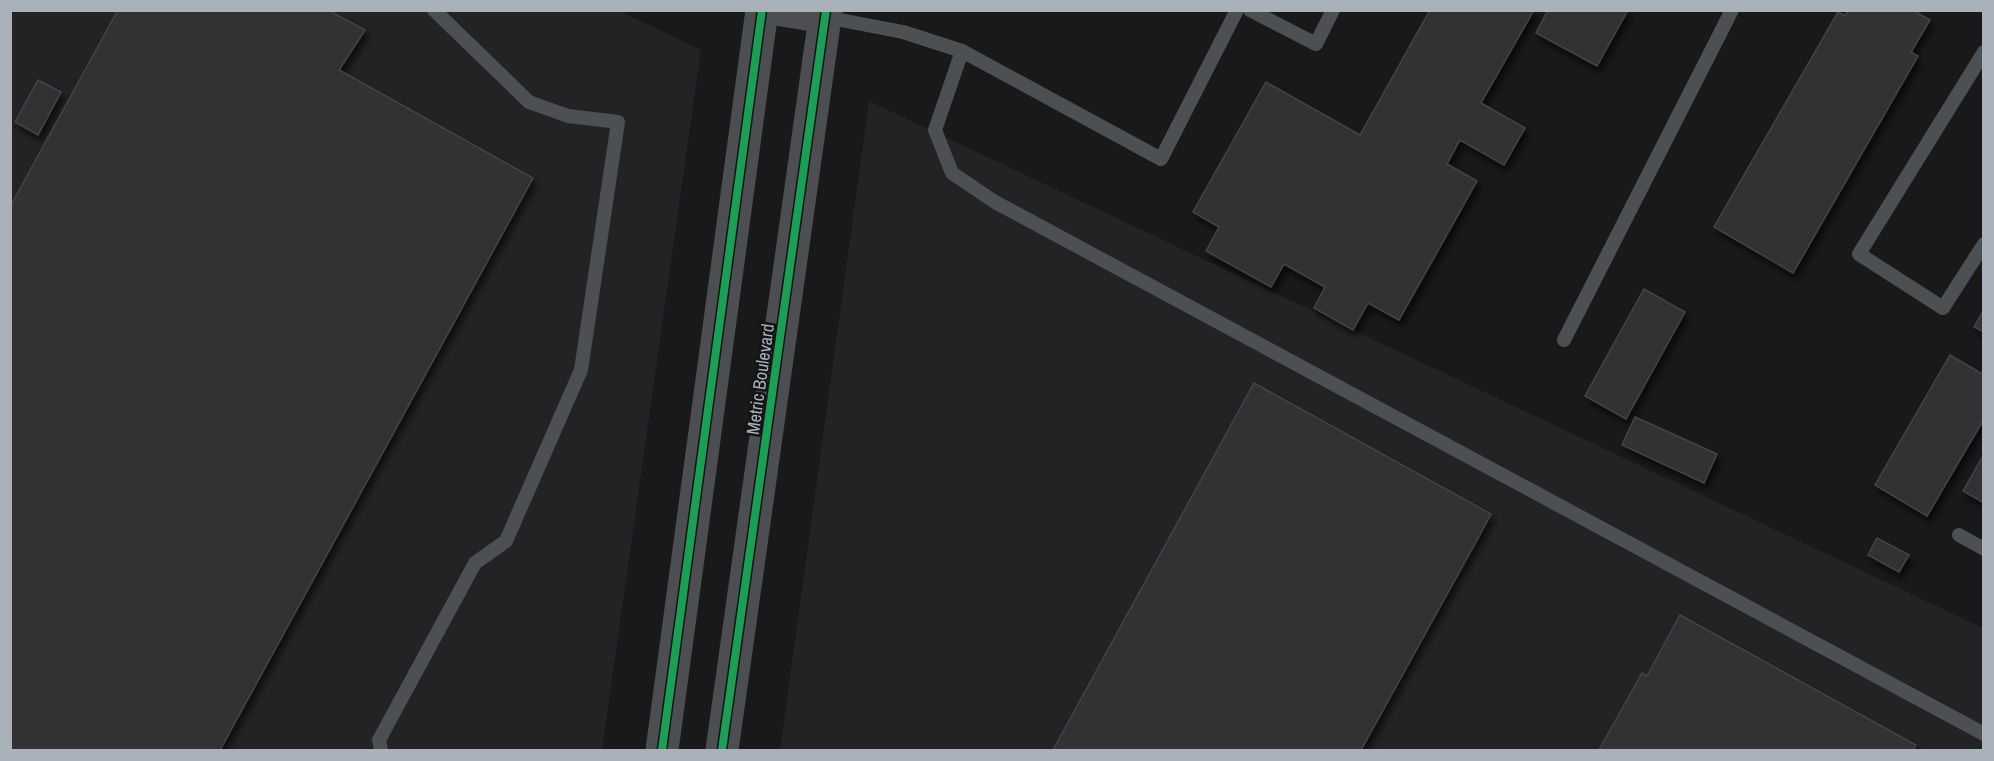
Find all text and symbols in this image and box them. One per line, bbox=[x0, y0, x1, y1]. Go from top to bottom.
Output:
street label: Metric Boulevard bbox=[740, 322, 780, 436]

